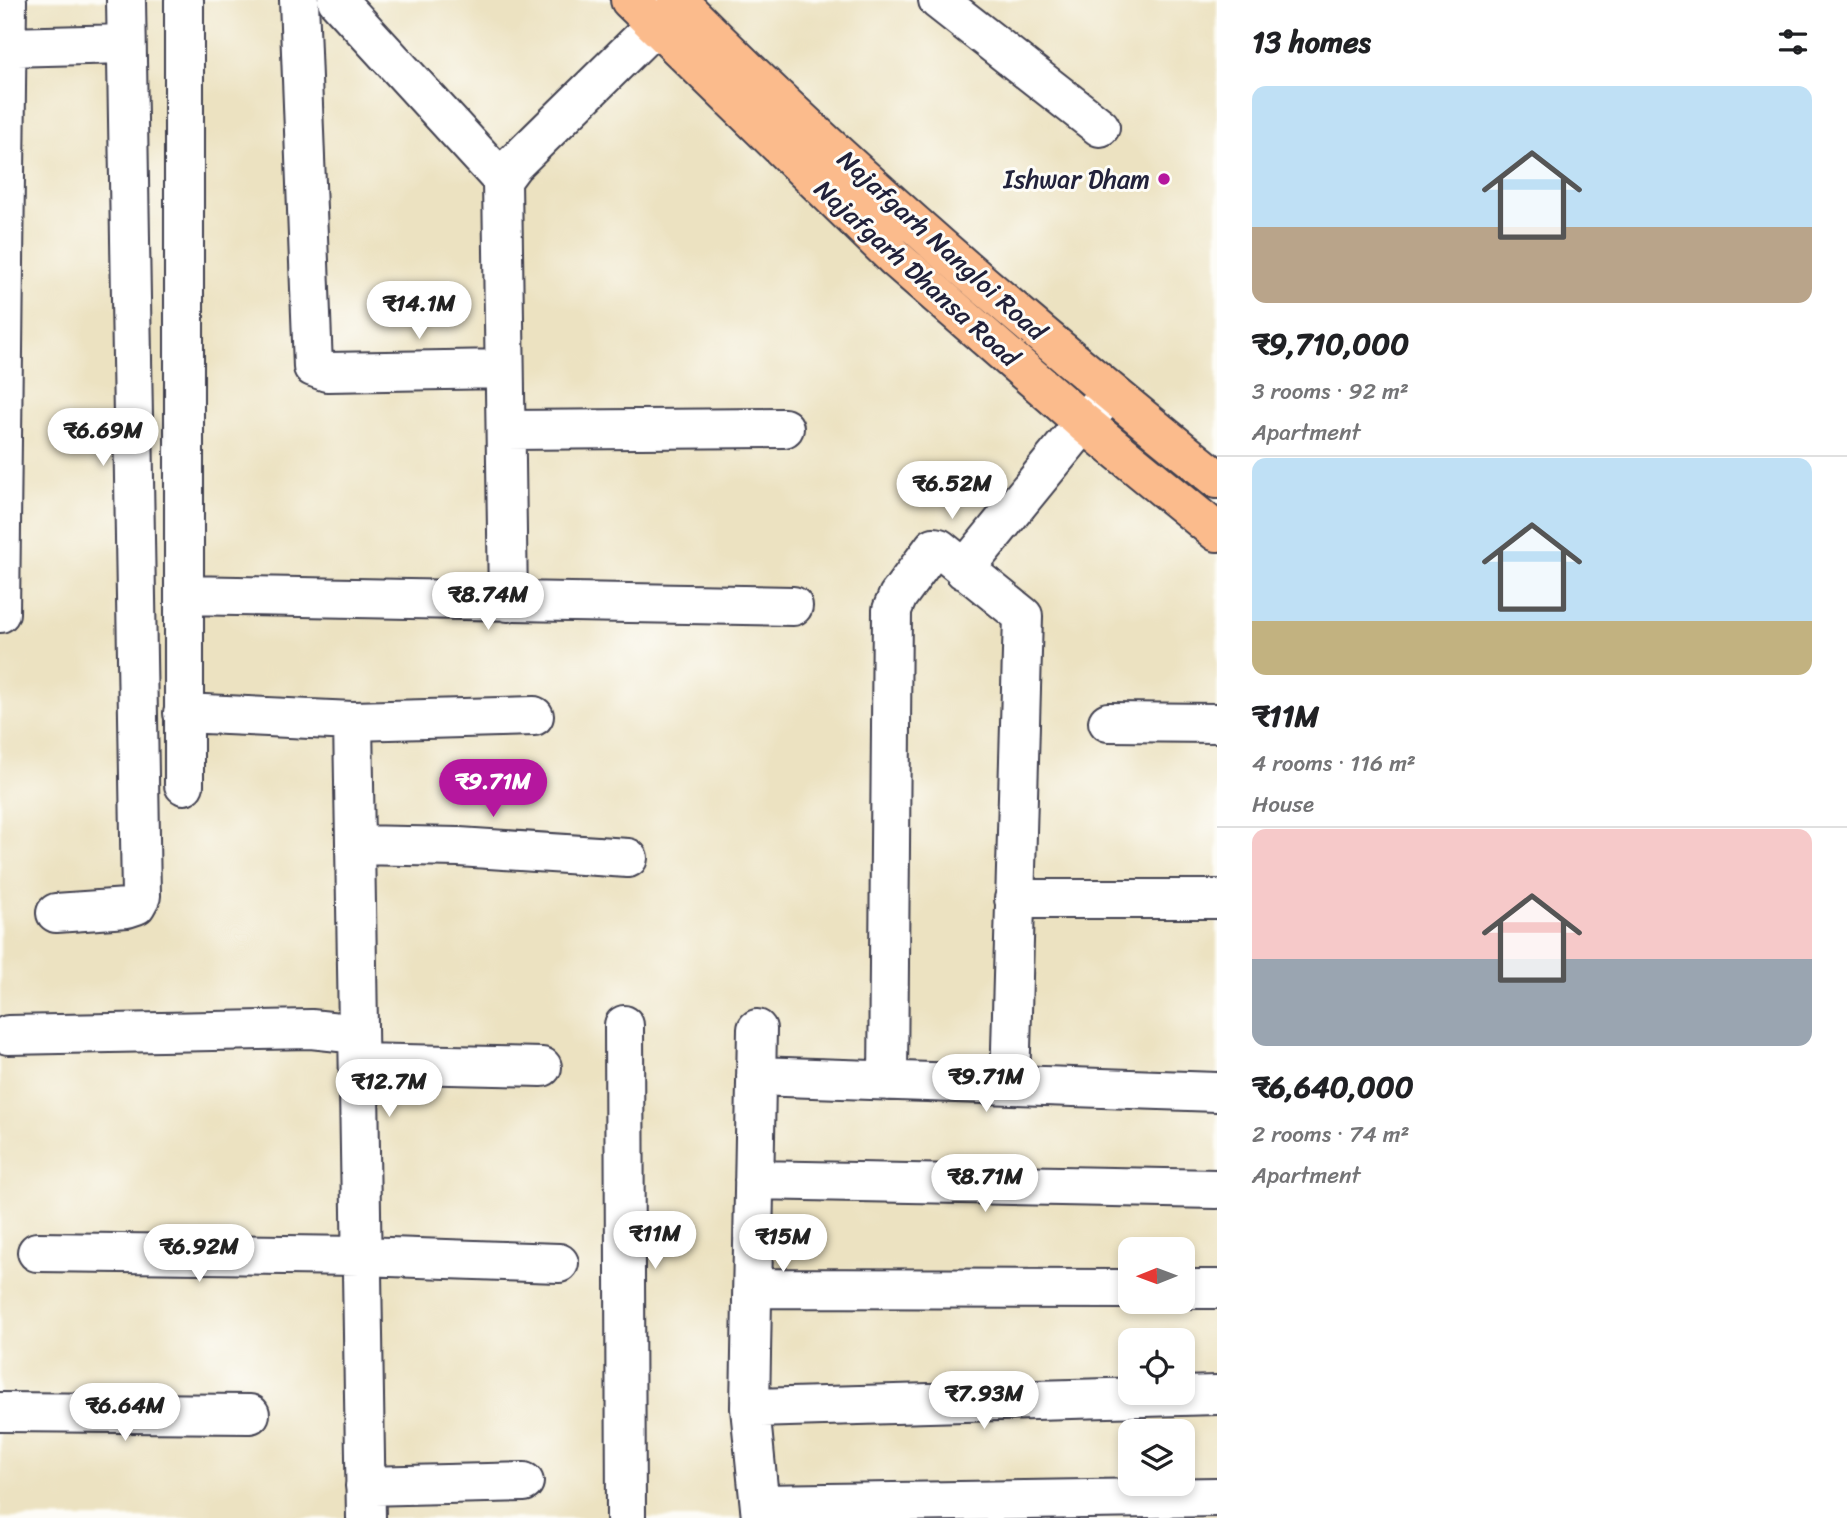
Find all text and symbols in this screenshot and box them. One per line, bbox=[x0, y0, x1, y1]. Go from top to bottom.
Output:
text: 13 homes bbox=[1252, 15, 1371, 69]
icon: filters bbox=[1774, 23, 1812, 61]
icon: home bbox=[1469, 132, 1595, 258]
street label: Najafgarh Nangloi Road bbox=[826, 138, 1059, 354]
place label: Ishwar Dham bbox=[1002, 156, 1150, 202]
street label: Najafgarh Dhansa Road bbox=[803, 167, 1032, 380]
marker: Ishwar Dham bbox=[1156, 171, 1172, 187]
pin: ₹14.1M bbox=[362, 282, 476, 341]
text: ₹14.1M bbox=[383, 283, 455, 324]
text: ₹9,710,000 bbox=[1252, 317, 1409, 371]
text: 3 rooms · 92 m² bbox=[1252, 371, 1409, 412]
pin: ₹6.69M bbox=[46, 408, 160, 468]
text: ₹6.69M bbox=[64, 410, 142, 451]
text: Apartment bbox=[1252, 412, 1361, 453]
pin: ₹6.52M bbox=[895, 462, 1009, 521]
text: ₹6.52M bbox=[913, 463, 991, 504]
icon: home bbox=[1469, 504, 1595, 630]
pin: ₹8.74M bbox=[431, 572, 545, 632]
text: ₹8.74M bbox=[448, 574, 528, 615]
text: ₹11M bbox=[1252, 689, 1319, 743]
text: 4 rooms · 116 m² bbox=[1252, 743, 1416, 784]
pin: ₹9.71M bbox=[436, 760, 550, 819]
text: ₹9.71M bbox=[455, 761, 531, 802]
text: House bbox=[1252, 784, 1314, 825]
icon: home bbox=[1469, 875, 1595, 1001]
pin: ₹9.71M bbox=[929, 1054, 1043, 1114]
text: ₹9.71M bbox=[948, 1056, 1024, 1097]
pin: ₹12.7M bbox=[332, 1060, 446, 1119]
text: ₹6,640,000 bbox=[1252, 1060, 1414, 1114]
text: ₹12.7M bbox=[352, 1061, 426, 1102]
text: 2 rooms · 74 m² bbox=[1252, 1114, 1409, 1155]
pin: ₹8.71M bbox=[928, 1154, 1042, 1214]
text: Apartment bbox=[1252, 1155, 1361, 1196]
text: ₹8.71M bbox=[947, 1156, 1023, 1197]
pin: ₹11M bbox=[614, 1212, 696, 1271]
text: ₹11M bbox=[629, 1213, 681, 1254]
pin: ₹15M bbox=[742, 1214, 824, 1274]
text: ₹15M bbox=[755, 1216, 811, 1257]
pin: ₹6.92M bbox=[142, 1224, 256, 1284]
text: ₹6.92M bbox=[159, 1226, 239, 1267]
north arrow bbox=[1118, 1237, 1195, 1314]
map controls bbox=[1118, 1237, 1195, 1496]
button: locate bbox=[1118, 1328, 1195, 1405]
pin: ₹7.93M bbox=[927, 1372, 1041, 1431]
text: ₹7.93M bbox=[945, 1373, 1023, 1414]
pin: ₹6.64M bbox=[68, 1384, 182, 1443]
text: ₹6.64M bbox=[85, 1385, 165, 1426]
button: layers bbox=[1118, 1419, 1195, 1496]

